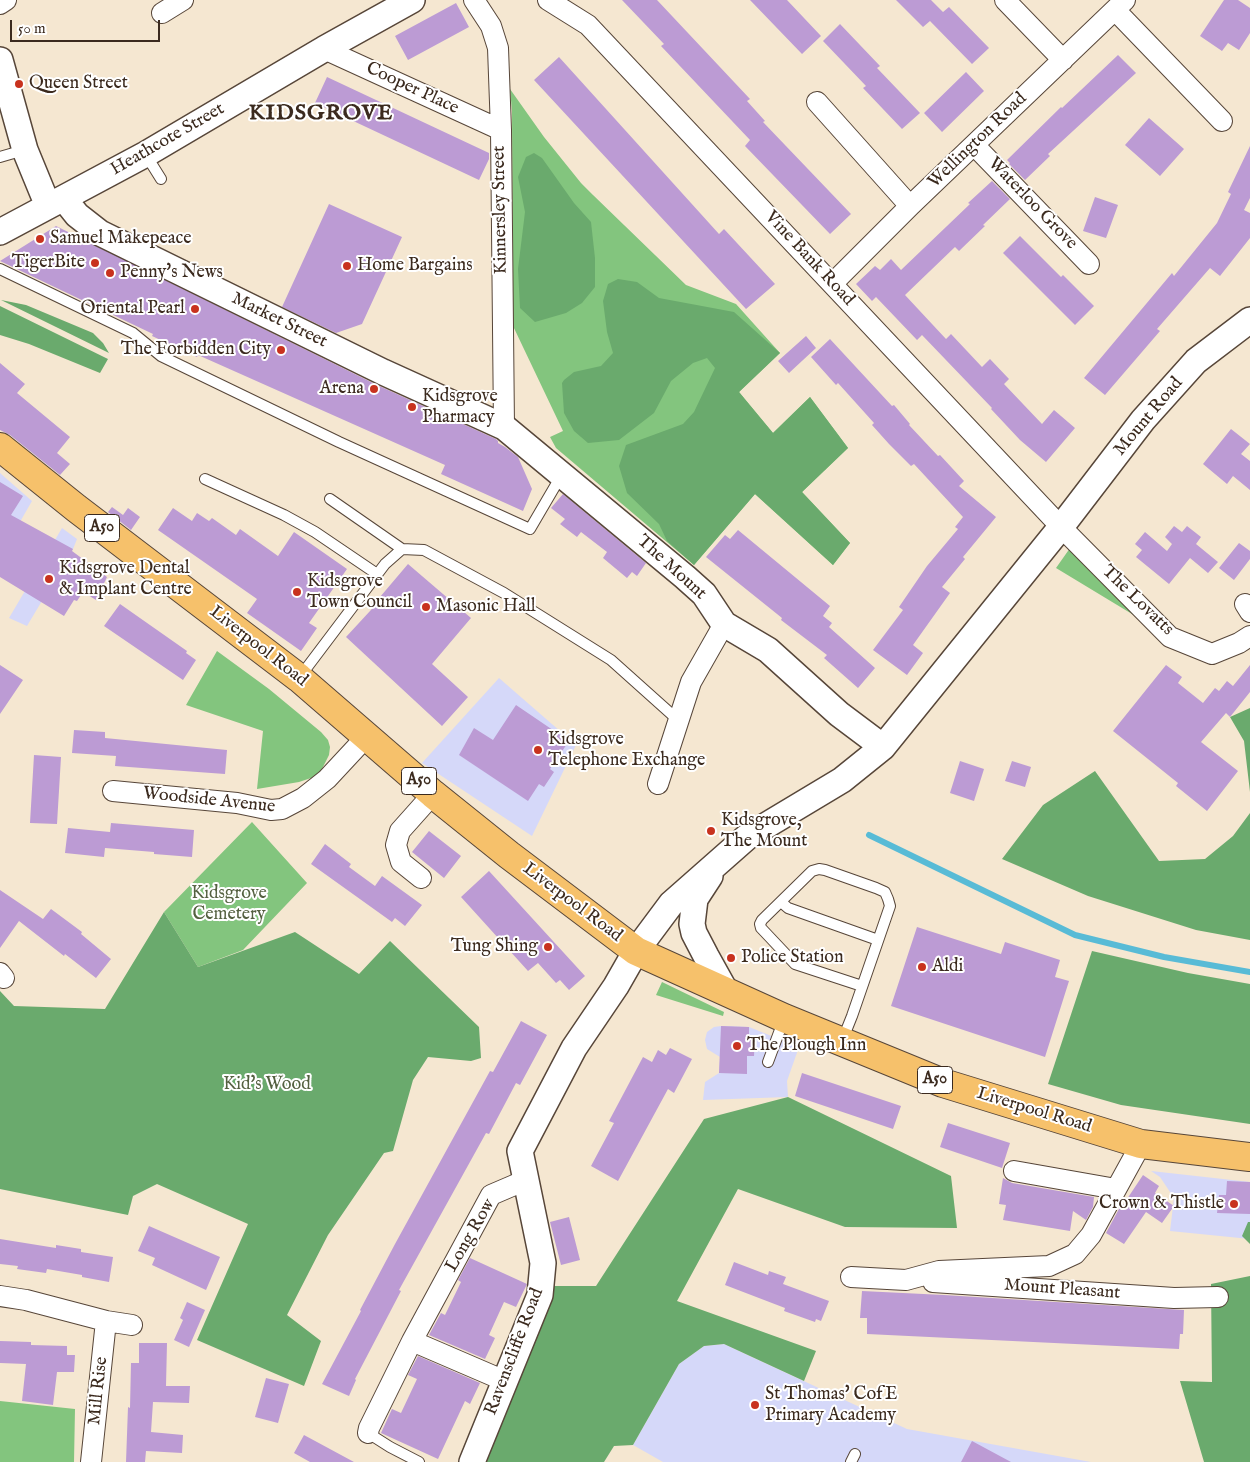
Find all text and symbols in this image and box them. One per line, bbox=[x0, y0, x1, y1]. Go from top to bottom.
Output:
scale bar bbox=[12, 10, 162, 42]
text: 50 m bbox=[18, 19, 46, 38]
street label: Cooper Place bbox=[362, 58, 462, 120]
place label: Queen Street bbox=[29, 73, 128, 95]
marker: Queen Street bbox=[13, 78, 25, 90]
street label: Wellington Road bbox=[924, 89, 1032, 193]
street label: Heathcote Street bbox=[107, 99, 229, 181]
district label: KIDSGROVE bbox=[248, 101, 394, 127]
street label: Kinnersley Street bbox=[489, 145, 513, 275]
street label: Waterloo Grove bbox=[983, 153, 1081, 255]
street label: Vine Bank Road bbox=[760, 207, 858, 311]
place label: Samuel Makepeace bbox=[50, 228, 191, 250]
marker: Samuel Makepeace bbox=[34, 233, 46, 245]
place label: TigerBite bbox=[12, 252, 85, 274]
place label: Home Bargains bbox=[357, 255, 472, 277]
marker: TigerBite bbox=[89, 257, 101, 269]
marker: Home Bargains bbox=[341, 260, 353, 272]
place label: Penny's News bbox=[120, 262, 223, 284]
marker: Penny's News bbox=[104, 267, 116, 279]
street label: Market Street bbox=[228, 289, 330, 353]
place label: Oriental Pearl bbox=[80, 298, 185, 320]
marker: Oriental Pearl bbox=[189, 303, 201, 315]
place label: The Forbidden City bbox=[121, 339, 271, 361]
marker: The Forbidden City bbox=[275, 344, 287, 356]
street label: Mount Road bbox=[1110, 373, 1188, 461]
place label: Arena bbox=[320, 378, 364, 400]
marker: Arena bbox=[368, 383, 380, 395]
place label: Kidsgrove Pharmacy bbox=[422, 386, 498, 428]
marker: Kidsgrove Pharmacy bbox=[406, 401, 418, 413]
road number: A50 bbox=[84, 514, 120, 542]
street label: The Mount bbox=[632, 531, 710, 605]
place label: Kidsgrove Dental & Implant Centre bbox=[59, 558, 192, 600]
street label: The Lovatts bbox=[1096, 561, 1178, 641]
place label: Kidsgrove Town Council bbox=[307, 571, 412, 614]
marker: Kidsgrove Dental & Implant Centre bbox=[43, 573, 55, 585]
marker: Kidsgrove Town Council bbox=[291, 586, 303, 598]
place label: Masonic Hall bbox=[436, 596, 536, 618]
marker: Masonic Hall bbox=[420, 601, 432, 613]
street label: Liverpool Road bbox=[205, 602, 311, 692]
place label: Kidsgrove Telephone Exchange bbox=[548, 729, 705, 772]
marker: Kidsgrove Telephone Exchange bbox=[532, 744, 544, 756]
road number: A50 bbox=[402, 768, 436, 794]
street label: Woodside Avenue bbox=[142, 783, 276, 819]
place label: Kidsgrove, The Mount bbox=[721, 810, 807, 852]
marker: Kidsgrove, The Mount bbox=[705, 825, 717, 837]
street label: Liverpool Road bbox=[518, 859, 626, 947]
park label: Kidsgrove Cemetery bbox=[191, 883, 267, 926]
place label: Tung Shing bbox=[451, 936, 538, 958]
marker: Tung Shing bbox=[542, 941, 554, 953]
place label: Police Station bbox=[741, 947, 844, 969]
marker: Police Station bbox=[725, 952, 737, 964]
place label: Aldi bbox=[932, 956, 963, 978]
marker: Aldi bbox=[916, 961, 928, 973]
place label: The Plough Inn bbox=[747, 1035, 866, 1057]
marker: The Plough Inn bbox=[731, 1040, 743, 1052]
road number: A50 bbox=[918, 1066, 952, 1094]
park label: Kid's Wood bbox=[223, 1074, 311, 1096]
street label: Liverpool Road bbox=[974, 1083, 1094, 1139]
place label: Crown & Thistle bbox=[1099, 1193, 1224, 1215]
street label: Long Row bbox=[441, 1196, 501, 1276]
marker: Crown & Thistle bbox=[1228, 1198, 1240, 1210]
street label: Mount Pleasant bbox=[1003, 1275, 1121, 1305]
street label: Ravenscliffe Road bbox=[481, 1285, 549, 1419]
street label: Mill Rise bbox=[85, 1356, 113, 1426]
place label: St Thomas' CofE Primary Academy bbox=[765, 1384, 898, 1426]
marker: St Thomas' CofE Primary Academy bbox=[749, 1399, 761, 1411]

